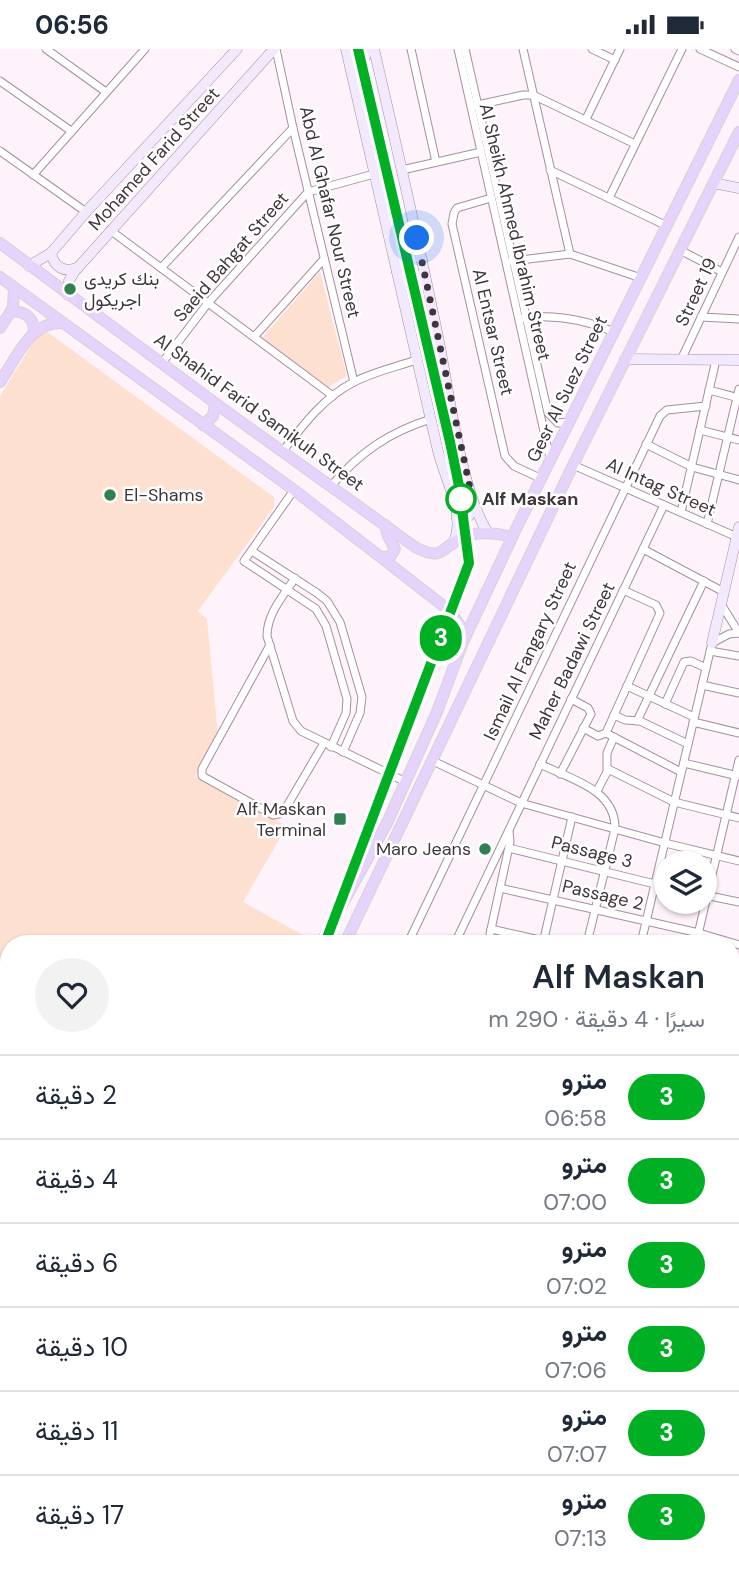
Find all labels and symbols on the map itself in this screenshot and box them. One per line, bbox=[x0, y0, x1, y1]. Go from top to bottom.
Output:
street label: Mohamed Farid Street bbox=[83, 82, 225, 236]
street label: Al Sheikh Ahmed Ibrahim Street bbox=[474, 101, 556, 363]
street label: Abd Al Ghafar Nour Street bbox=[294, 104, 366, 320]
street label: Saeid Bahgat Street bbox=[168, 187, 294, 327]
your location bbox=[399, 220, 434, 255]
street label: Street 19 bbox=[670, 254, 722, 330]
street label: Al Entsar Street bbox=[467, 266, 519, 398]
place label: بنك كريدى اجريكول bbox=[84, 267, 159, 312]
marker: بنك كريدى اجريكول bbox=[62, 281, 78, 297]
street label: Gesr Al Suez Street bbox=[521, 312, 613, 466]
street label: Al Shahid Farid Samikuh Street bbox=[149, 328, 369, 496]
street label: Al Intag Street bbox=[602, 452, 720, 522]
place label: El-Shams bbox=[124, 483, 204, 507]
marker: Alf Maskan bbox=[446, 484, 476, 514]
marker: El-Shams bbox=[102, 487, 118, 503]
place label: Alf Maskan bbox=[482, 487, 578, 511]
street label: Ismail Al Fangary Street bbox=[478, 558, 582, 744]
street label: Maher Badawi Street bbox=[523, 578, 621, 744]
line badge: 3 bbox=[418, 615, 464, 661]
place label: Alf Maskan Terminal bbox=[236, 797, 326, 842]
marker: Alf Maskan Terminal bbox=[332, 811, 348, 827]
street label: Passage 3 bbox=[549, 830, 635, 874]
place label: Maro Jeans bbox=[376, 837, 471, 861]
marker: Maro Jeans bbox=[477, 841, 493, 857]
street label: Passage 2 bbox=[560, 874, 646, 916]

